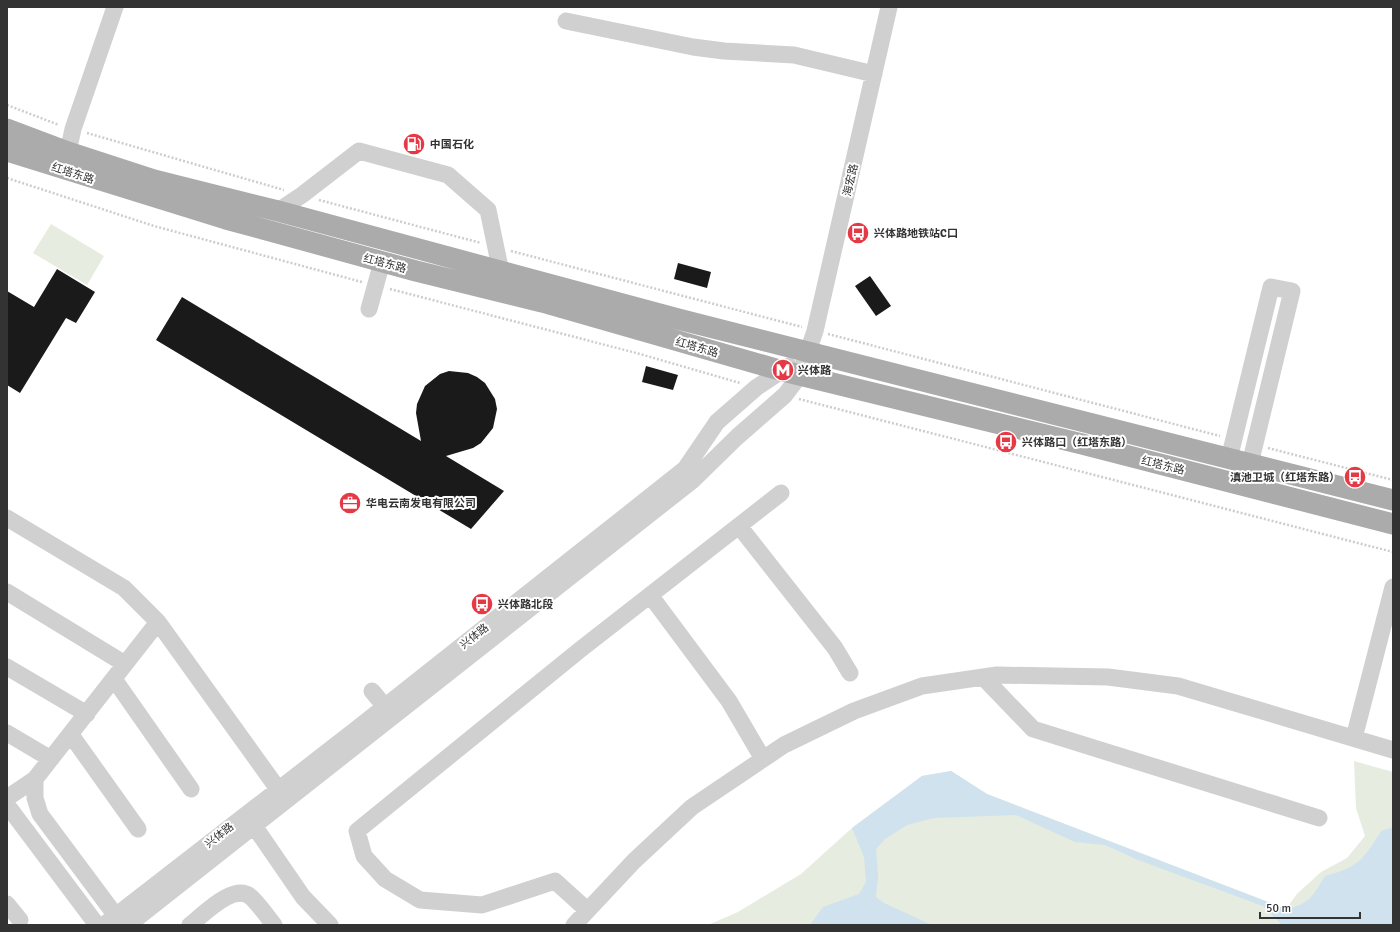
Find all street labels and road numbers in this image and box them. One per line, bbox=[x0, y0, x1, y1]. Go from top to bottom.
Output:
street label: 红塔东路 bbox=[50, 160, 96, 186]
street label: 海宏路 bbox=[840, 163, 861, 198]
street label: 红塔东路 bbox=[362, 252, 408, 275]
street label: 红塔东路 bbox=[674, 335, 720, 360]
street label: 红塔东路 bbox=[1140, 454, 1186, 477]
street label: 兴体路 bbox=[457, 621, 491, 652]
street label: 兴体路 bbox=[202, 820, 236, 851]

